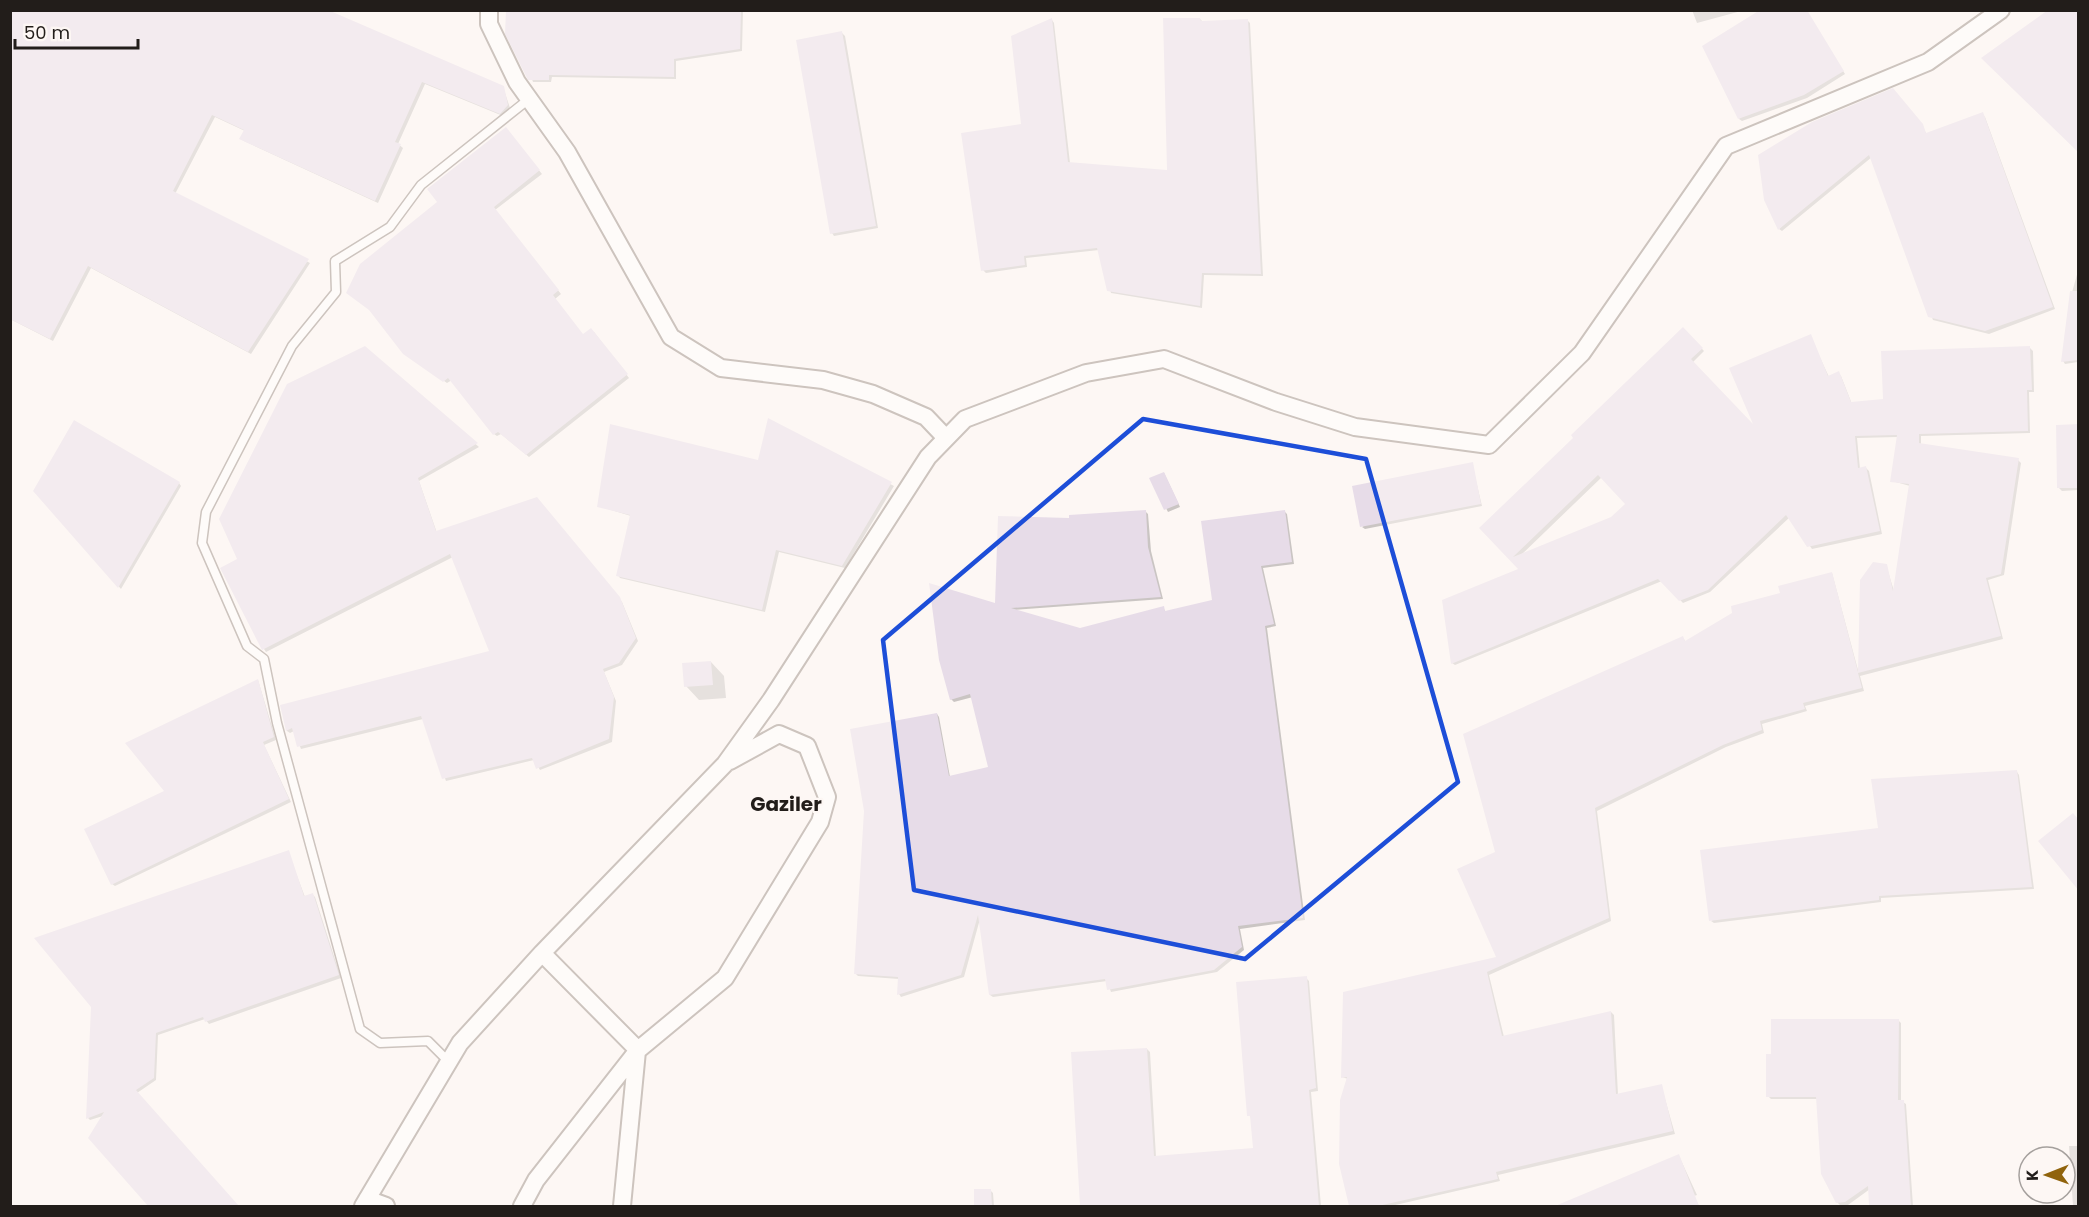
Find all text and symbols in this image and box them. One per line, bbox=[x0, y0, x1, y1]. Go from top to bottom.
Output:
scale bar bbox=[15, 12, 138, 50]
text: 50 m bbox=[24, 20, 70, 45]
district label: Gaziler bbox=[750, 790, 822, 818]
north arrow bbox=[2017, 1145, 2077, 1205]
text: K bbox=[2021, 1169, 2044, 1181]

